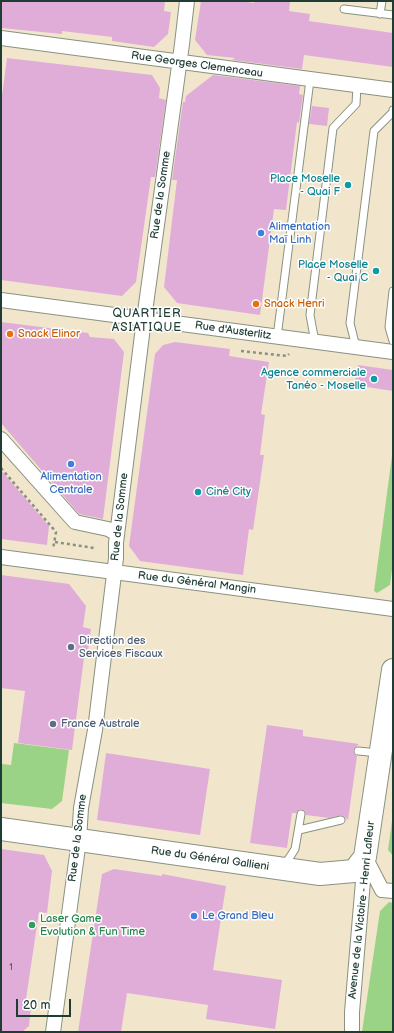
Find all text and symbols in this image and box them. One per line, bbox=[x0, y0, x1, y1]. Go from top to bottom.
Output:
street label: Rue Georges Clemenceau bbox=[130, 49, 264, 81]
street label: Rue de la Somme bbox=[148, 150, 174, 240]
place label: Place Moselle - Quai F bbox=[270, 172, 340, 198]
marker: Place Moselle - Quai F bbox=[343, 180, 353, 190]
place label: Alimentation Maï Linh bbox=[269, 220, 330, 246]
marker: Alimentation Maï Linh bbox=[256, 228, 266, 238]
place label: Place Moselle - Quai C bbox=[298, 258, 368, 284]
marker: Place Moselle - Quai C bbox=[371, 266, 381, 276]
place label: Snack Henri bbox=[264, 297, 325, 311]
marker: Snack Henri bbox=[251, 299, 261, 309]
district label: QUARTIER ASIATIQUE bbox=[112, 307, 182, 335]
street label: Rue d'Austerlitz bbox=[194, 319, 272, 343]
place label: Snack Elinor bbox=[18, 327, 80, 341]
marker: Snack Elinor bbox=[5, 329, 15, 339]
place label: Agence commerciale Tanéo - Moselle bbox=[261, 366, 366, 392]
marker: Agence commerciale Tanéo - Moselle bbox=[369, 374, 379, 384]
marker: Alimentation Centrale bbox=[66, 459, 76, 469]
place label: Alimentation Centrale bbox=[40, 470, 102, 496]
street label: Rue de la Somme bbox=[109, 472, 131, 562]
place label: Ciné City bbox=[206, 485, 251, 499]
marker: Ciné City bbox=[193, 487, 203, 497]
street label: Rue du Général Mangin bbox=[137, 569, 257, 597]
place label: Direction des Services Fiscaux bbox=[79, 634, 163, 660]
marker: Direction des Services Fiscaux bbox=[66, 642, 76, 652]
place label: France Australe bbox=[61, 717, 140, 731]
marker: France Australe bbox=[48, 719, 58, 729]
street label: Rue de la Somme bbox=[66, 793, 90, 883]
street label: Avenue de la Victoire - Henri Lafleur bbox=[346, 820, 378, 1000]
street label: Rue du Général Gallieni bbox=[150, 844, 270, 874]
place label: Le Grand Bleu bbox=[202, 909, 274, 923]
marker: Le Grand Bleu bbox=[189, 911, 199, 921]
place label: Laser Game Evolution & Fun Time bbox=[40, 912, 145, 938]
marker: Laser Game Evolution & Fun Time bbox=[27, 920, 37, 930]
house number: 1 bbox=[9, 963, 13, 973]
scale bar bbox=[18, 991, 73, 1017]
text: 20 m bbox=[23, 998, 50, 1013]

